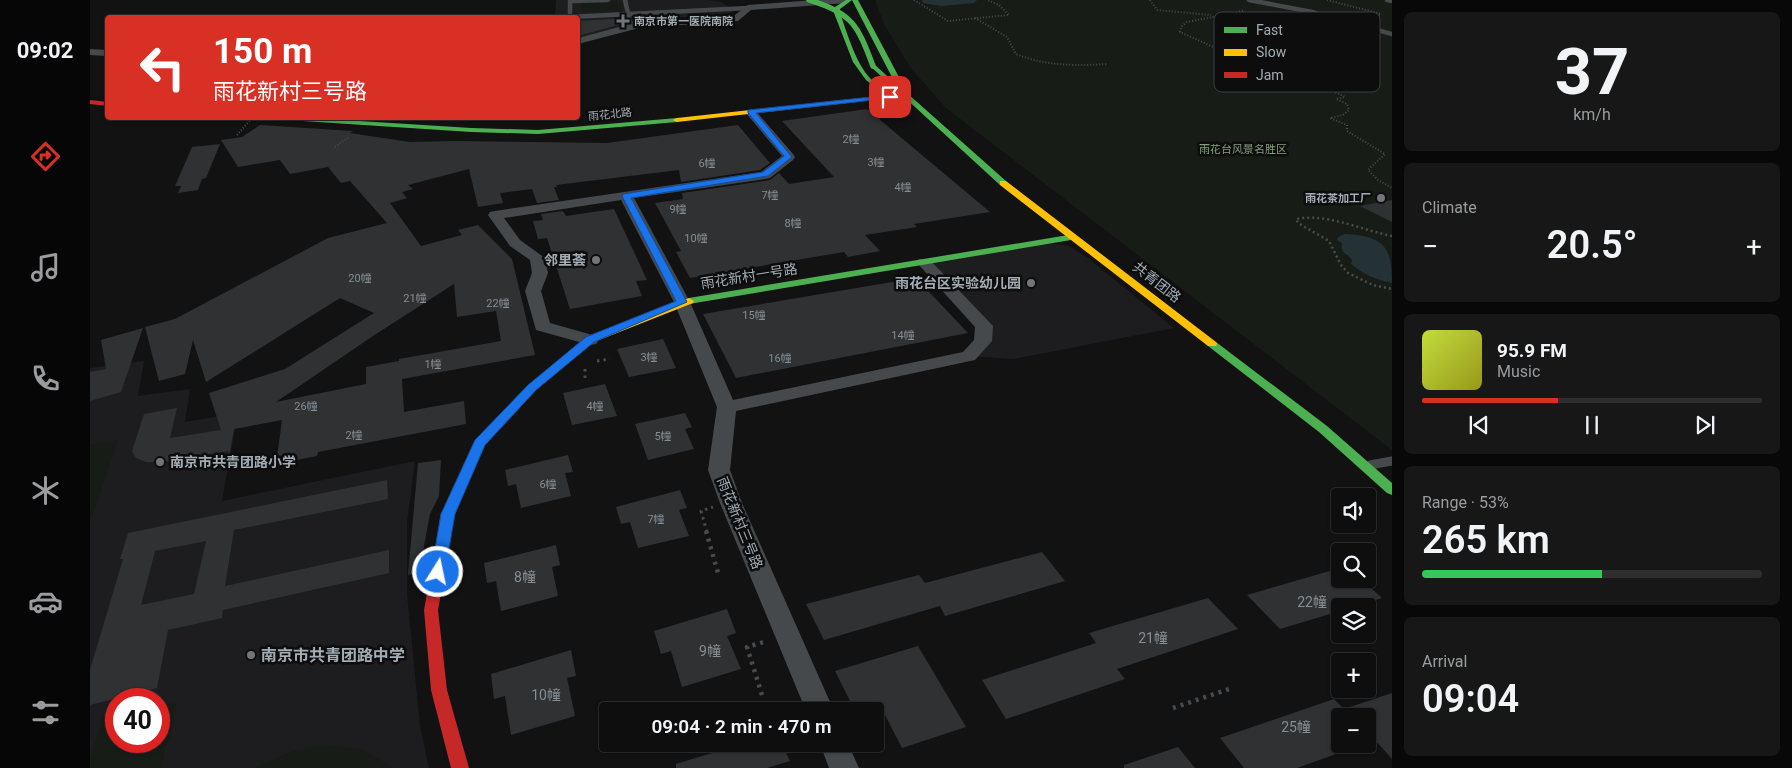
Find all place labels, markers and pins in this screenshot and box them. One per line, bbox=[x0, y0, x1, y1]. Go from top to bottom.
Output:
marker: 南京市第一医院南院 bbox=[616, 14, 630, 28]
place label: 南京市第一医院南院 bbox=[634, 15, 733, 28]
pin bbox=[869, 76, 911, 118]
place label: 雨花茶加工厂 bbox=[1305, 192, 1371, 205]
marker: 雨花茶加工厂 bbox=[1375, 192, 1387, 204]
place label: 邻里荟 bbox=[544, 252, 586, 268]
marker: 邻里荟 bbox=[590, 254, 602, 266]
place label: 雨花台区实验幼儿园 bbox=[895, 275, 1021, 291]
marker: 雨花台区实验幼儿园 bbox=[1025, 277, 1037, 289]
place label: 南京市共青团路小学 bbox=[170, 454, 296, 470]
marker: 南京市共青团路小学 bbox=[154, 456, 166, 468]
place label: 南京市共青团路中学 bbox=[261, 646, 405, 665]
marker: 南京市共青团路中学 bbox=[245, 649, 257, 661]

